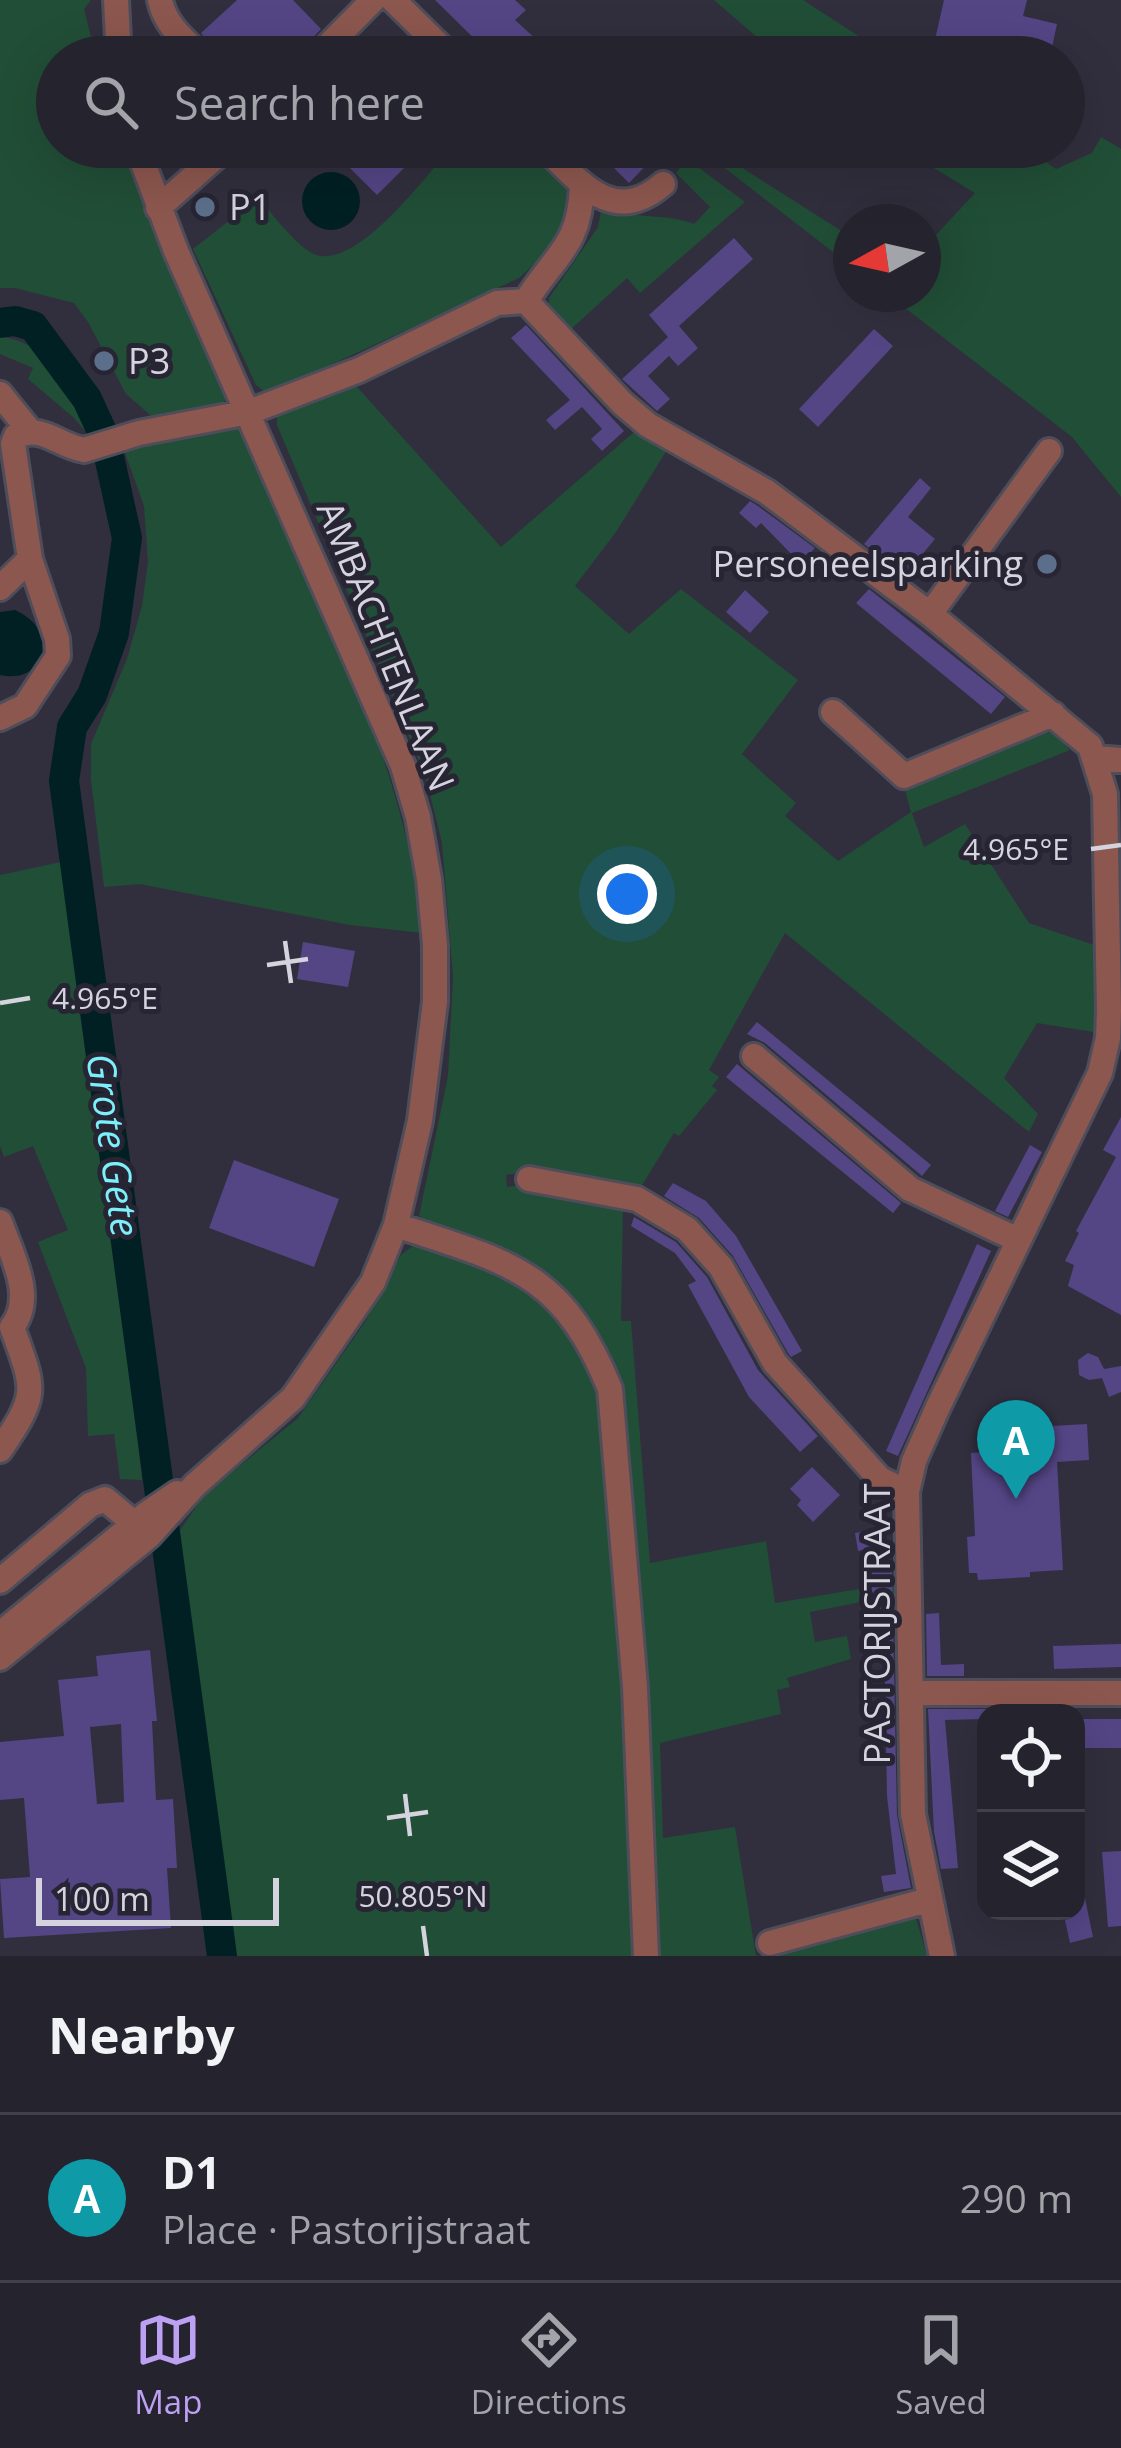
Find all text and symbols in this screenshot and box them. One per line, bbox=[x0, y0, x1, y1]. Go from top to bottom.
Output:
search box bbox=[36, 36, 1085, 168]
icon: search bbox=[78, 69, 144, 135]
text: Search here bbox=[174, 72, 425, 133]
place label: P1 bbox=[229, 182, 271, 231]
marker: P1 bbox=[192, 194, 218, 220]
north arrow bbox=[833, 204, 941, 312]
place label: P3 bbox=[128, 336, 170, 385]
marker: P3 bbox=[91, 348, 117, 374]
street label: AMBACHTENLAAN bbox=[306, 494, 467, 798]
place label: Personeelsparking bbox=[712, 539, 1023, 588]
marker: Personeelsparking bbox=[1034, 551, 1060, 577]
text: 4.965°E bbox=[963, 828, 1069, 869]
your location bbox=[597, 864, 657, 924]
text: 4.965°E bbox=[52, 977, 158, 1018]
water label: Grote Gete bbox=[75, 1050, 154, 1240]
pin: A bbox=[977, 1400, 1055, 1499]
street label: PASTORIJSTRAAT bbox=[852, 1483, 901, 1765]
map controls bbox=[977, 1704, 1085, 1920]
button: locate bbox=[977, 1704, 1085, 1812]
button: layers bbox=[977, 1812, 1085, 1920]
scale bar bbox=[36, 1872, 279, 1925]
text: 50.805°N bbox=[358, 1875, 488, 1916]
text: 100 m bbox=[54, 1876, 150, 1921]
text: Nearby bbox=[48, 1999, 235, 2069]
text: D1 bbox=[162, 2141, 221, 2202]
text: A bbox=[74, 2171, 100, 2224]
text: 290 m bbox=[960, 2171, 1073, 2224]
text: Place · Pastorijstraat bbox=[162, 2202, 530, 2255]
tab: Map bbox=[134, 2307, 202, 2424]
tab: Directions bbox=[471, 2307, 627, 2424]
tab: Saved bbox=[895, 2307, 987, 2424]

